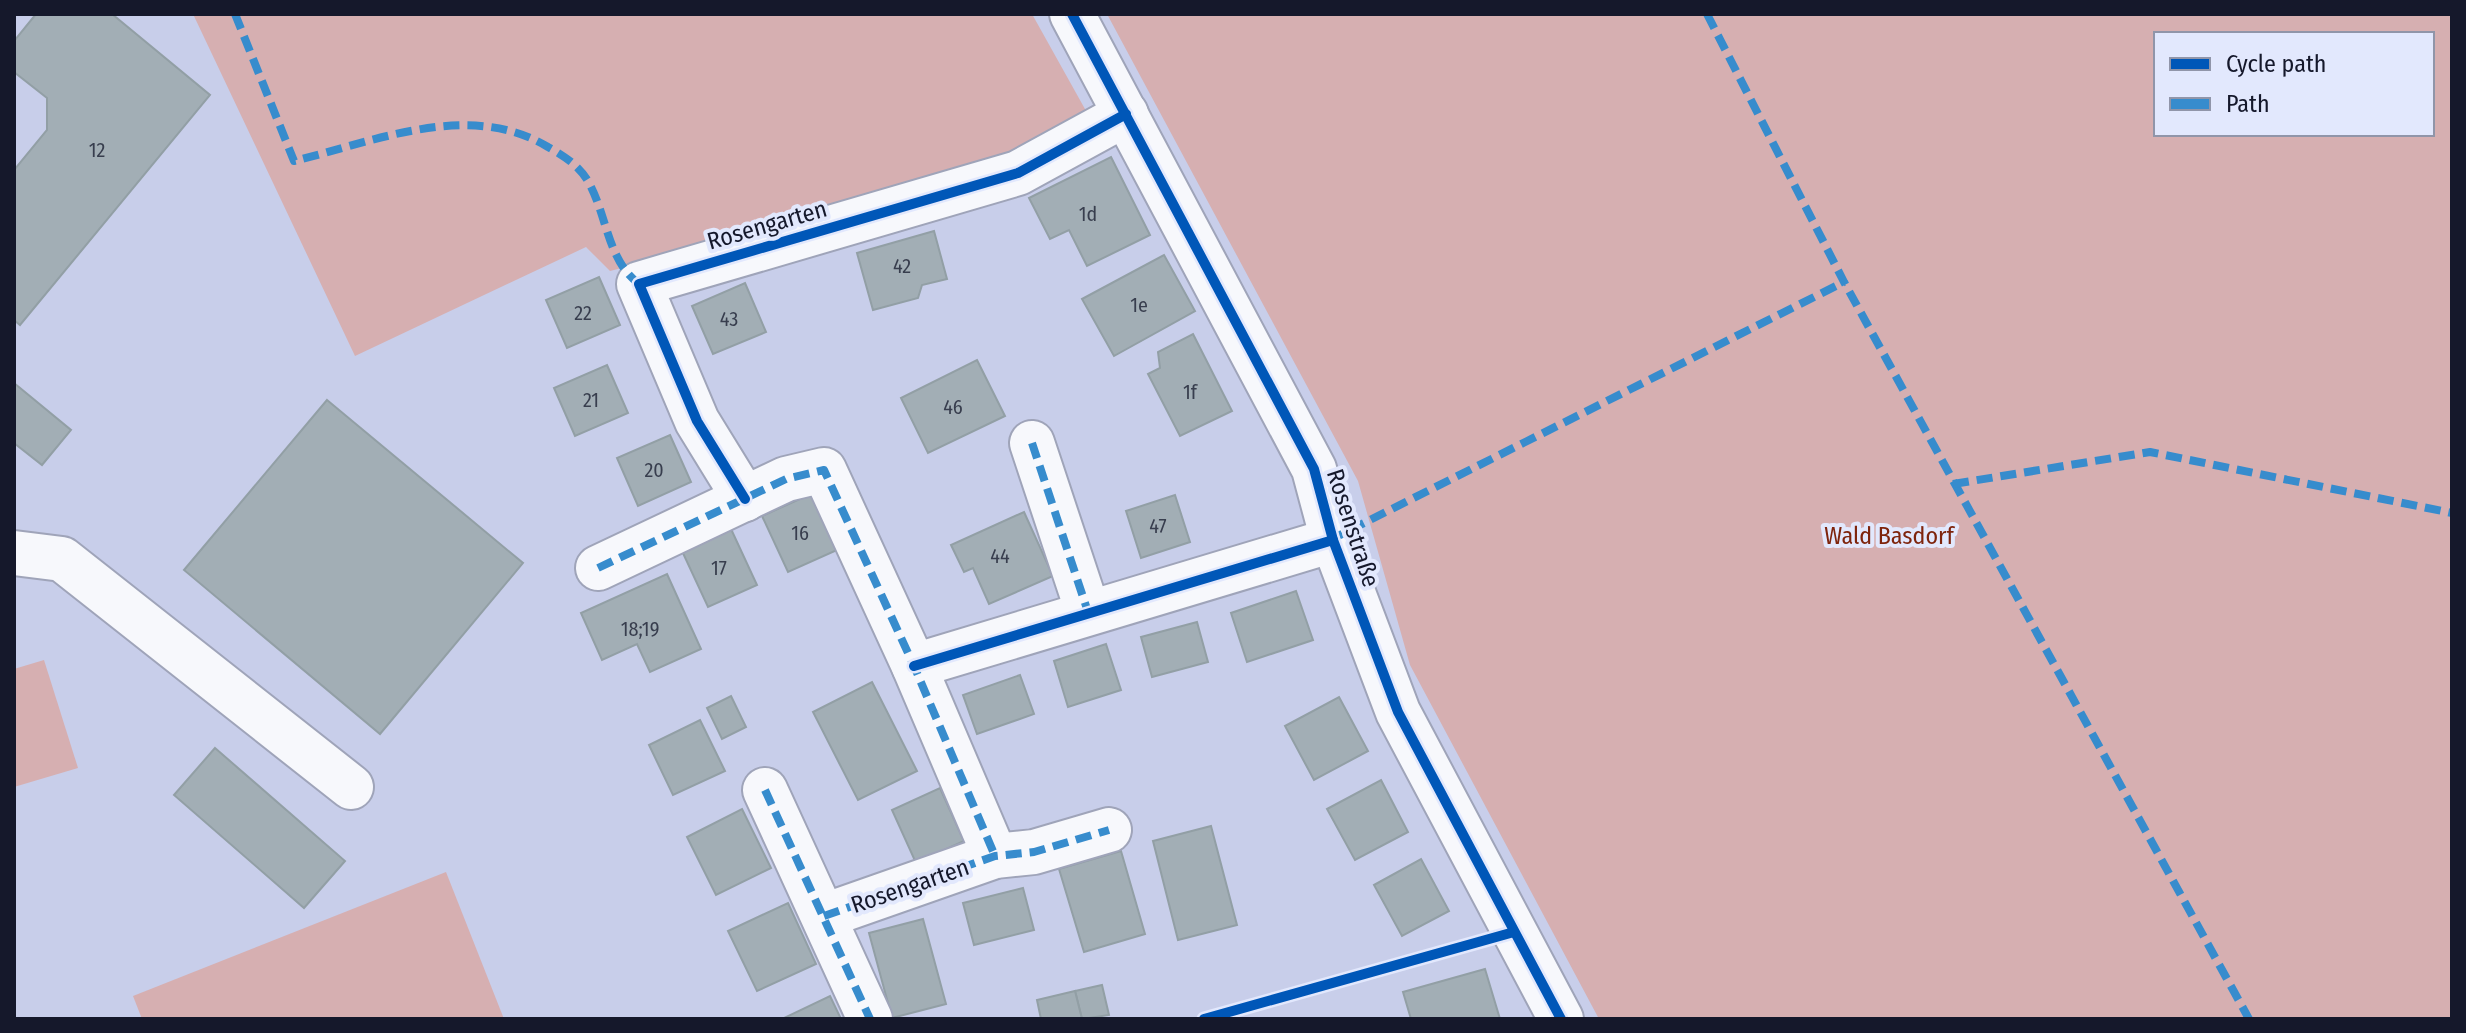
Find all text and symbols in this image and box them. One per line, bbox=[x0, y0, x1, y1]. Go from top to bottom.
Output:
legend bbox=[2154, 32, 2434, 136]
text: Cycle path bbox=[2226, 50, 2326, 78]
text: Path bbox=[2226, 90, 2270, 118]
house number: 12 bbox=[89, 138, 105, 162]
street label: Rosengarten bbox=[704, 195, 830, 255]
house number: 1d bbox=[1079, 202, 1097, 226]
house number: 42 bbox=[893, 254, 911, 278]
house number: 1e bbox=[1130, 293, 1148, 317]
house number: 22 bbox=[574, 301, 592, 325]
house number: 43 bbox=[720, 307, 738, 331]
house number: 1f bbox=[1183, 380, 1199, 404]
house number: 21 bbox=[583, 388, 599, 412]
house number: 46 bbox=[943, 395, 963, 419]
house number: 20 bbox=[644, 458, 664, 482]
street label: Rosenstraße bbox=[1321, 466, 1385, 590]
house number: 47 bbox=[1149, 514, 1167, 538]
house number: 16 bbox=[791, 521, 809, 545]
park label: Wald Basdorf bbox=[1824, 522, 1955, 550]
house number: 44 bbox=[990, 544, 1010, 568]
house number: 17 bbox=[711, 556, 727, 580]
house number: 18;19 bbox=[621, 617, 659, 641]
street label: Rosengarten bbox=[847, 853, 973, 919]

